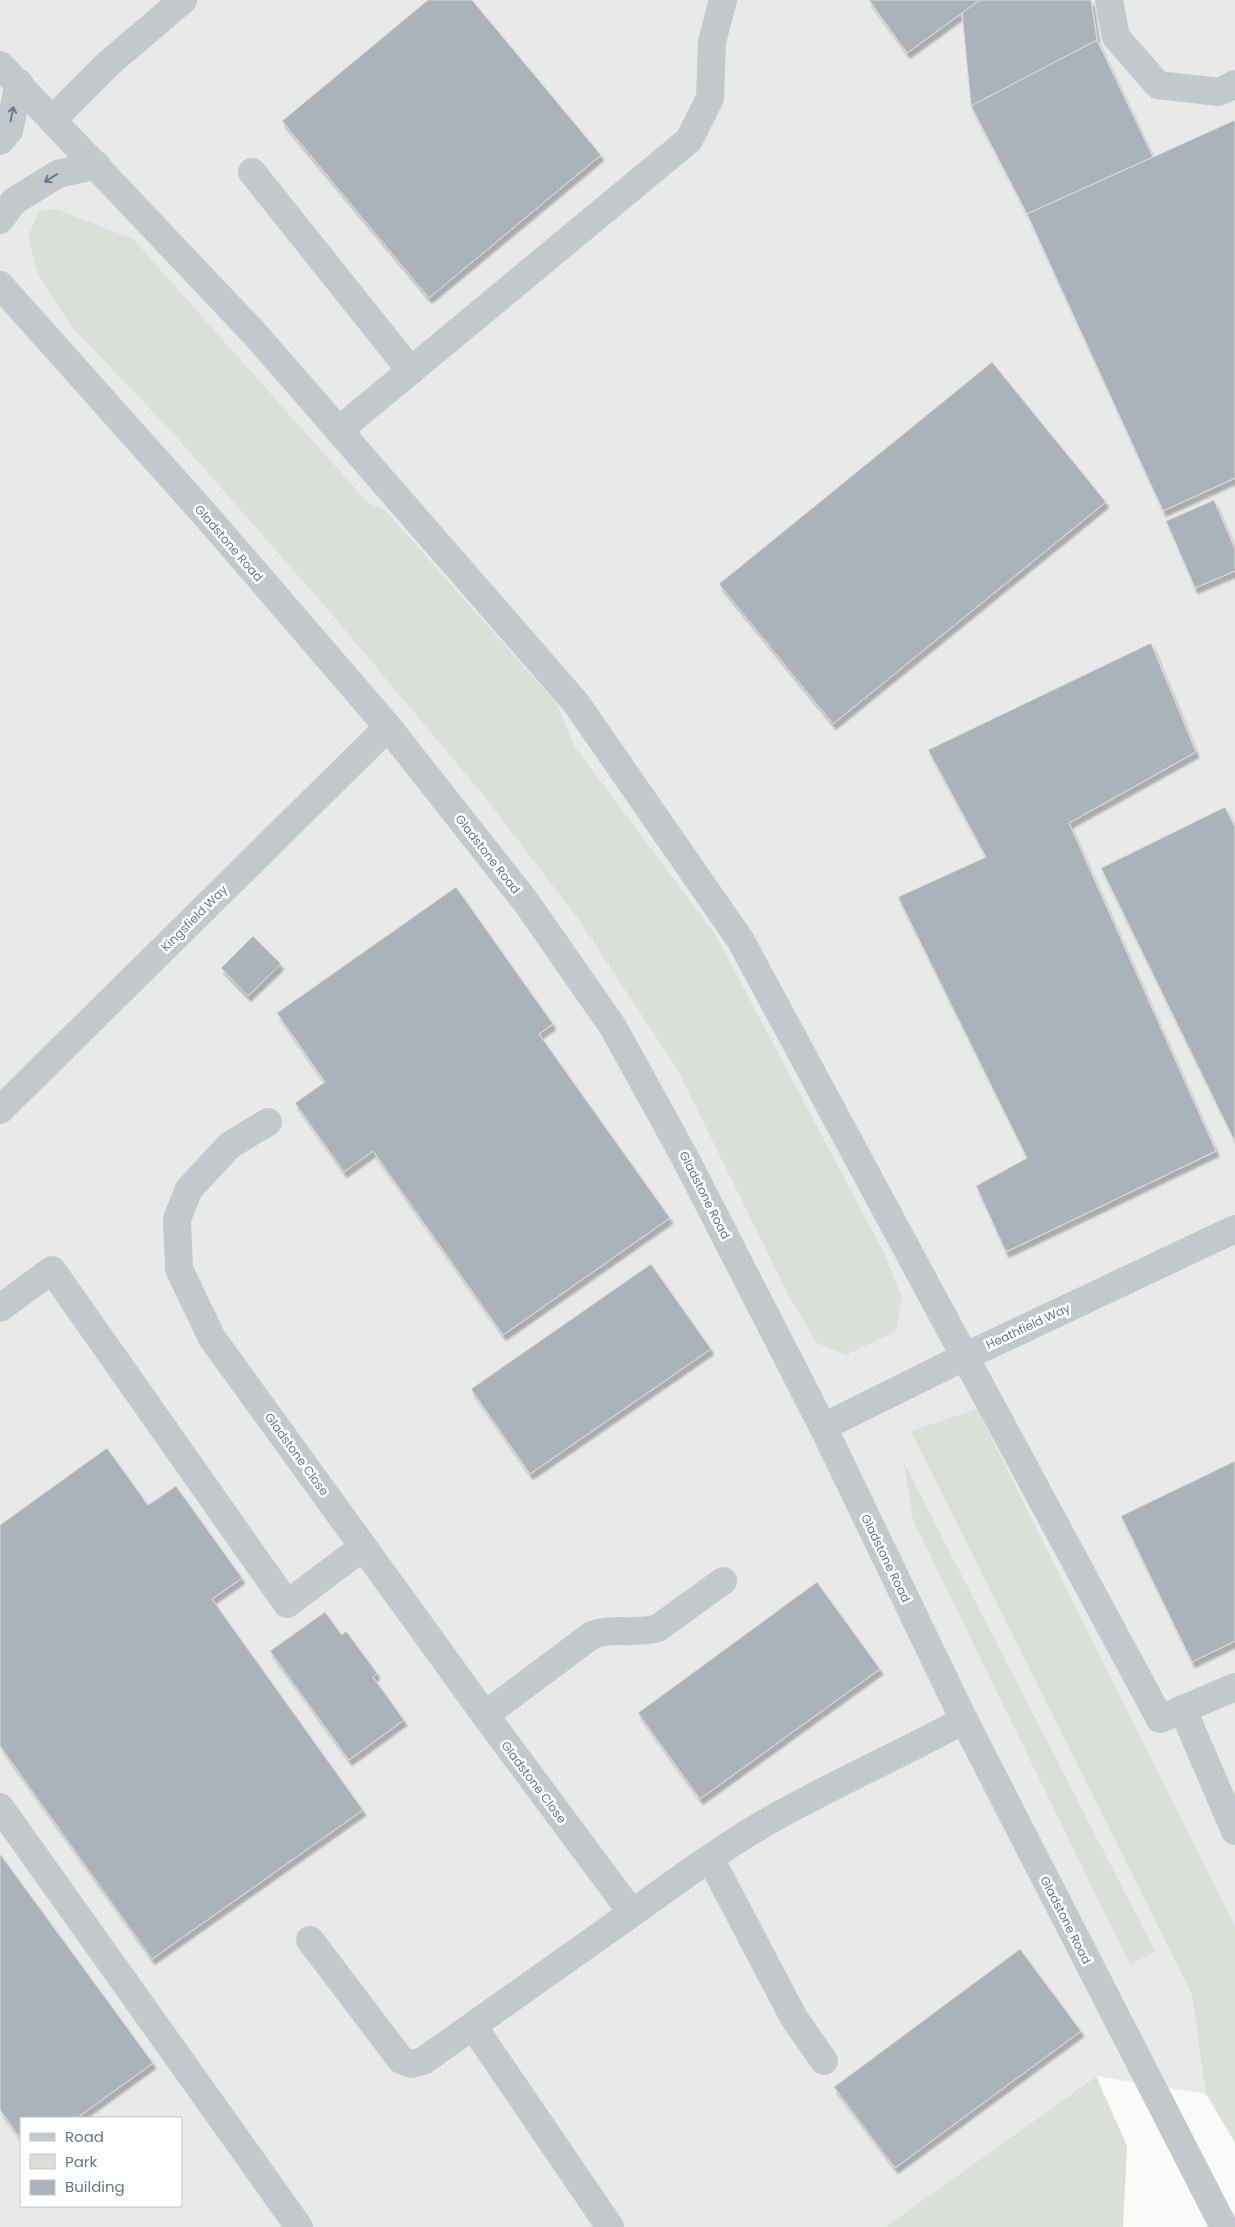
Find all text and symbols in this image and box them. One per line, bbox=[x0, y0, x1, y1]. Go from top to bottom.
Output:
one-way arrow bbox=[8, 106, 18, 122]
one-way arrow bbox=[44, 173, 58, 183]
street label: Gladstone Road bbox=[191, 501, 267, 585]
street label: Gladstone Road bbox=[452, 811, 524, 897]
street label: Kingsfield Way bbox=[157, 881, 231, 955]
street label: Gladstone Road bbox=[676, 1148, 734, 1242]
street label: Heathfield Way bbox=[983, 1299, 1073, 1353]
street label: Gladstone Close bbox=[261, 1409, 333, 1499]
street label: Gladstone Road bbox=[857, 1511, 915, 1605]
street label: Gladstone Close bbox=[497, 1737, 571, 1827]
street label: Gladstone Road bbox=[1037, 1873, 1095, 1967]
legend bbox=[20, 2117, 182, 2207]
text: Road bbox=[65, 2126, 104, 2147]
text: Park bbox=[65, 2151, 97, 2172]
text: Building bbox=[65, 2176, 125, 2197]

